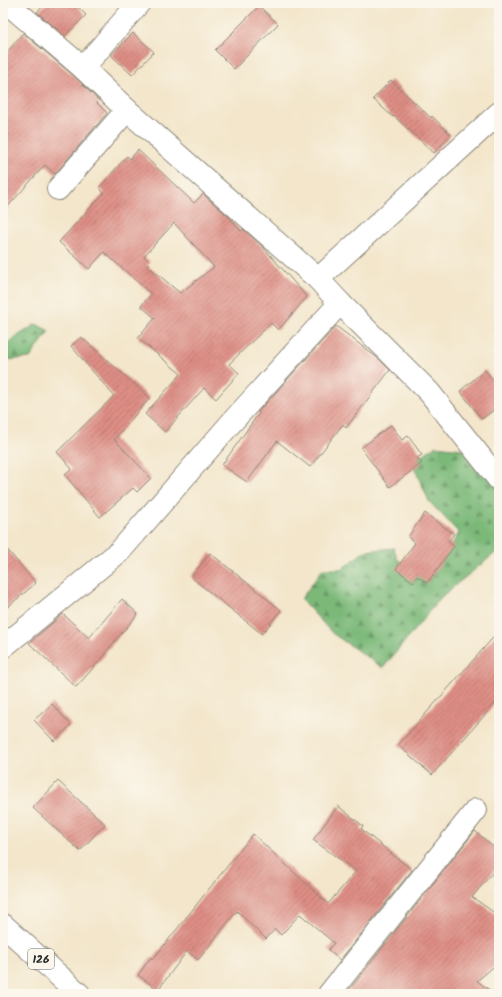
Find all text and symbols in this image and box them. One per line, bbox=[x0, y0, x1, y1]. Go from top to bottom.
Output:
road number: 126 bbox=[28, 949, 54, 969]

